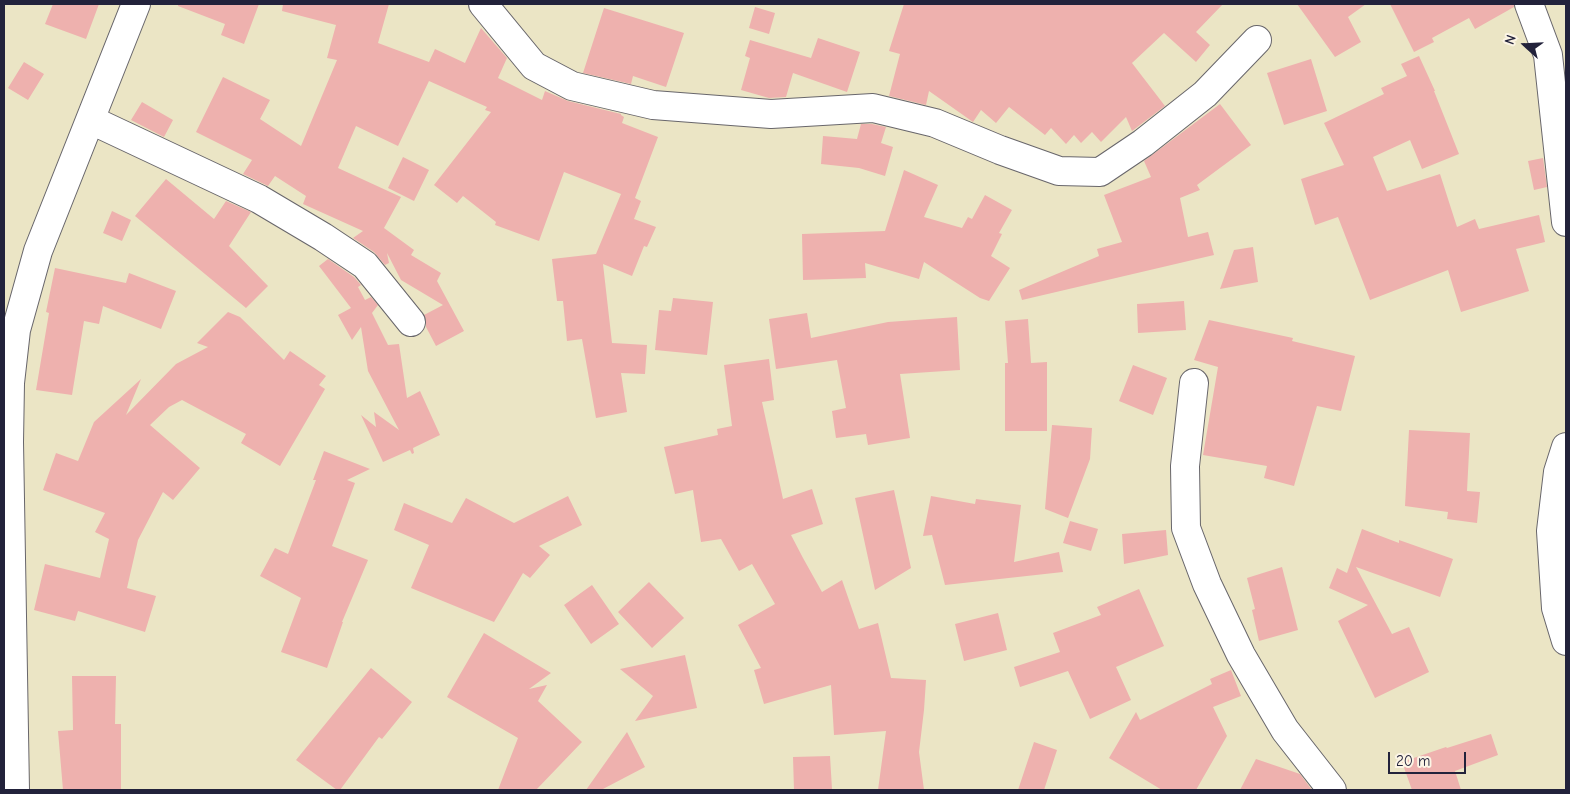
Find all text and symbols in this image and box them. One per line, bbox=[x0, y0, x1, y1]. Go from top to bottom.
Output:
north arrow bbox=[1500, 20, 1550, 70]
text: N bbox=[1501, 33, 1520, 47]
scale bar bbox=[1390, 742, 1468, 774]
text: 20 m bbox=[1396, 752, 1430, 770]

